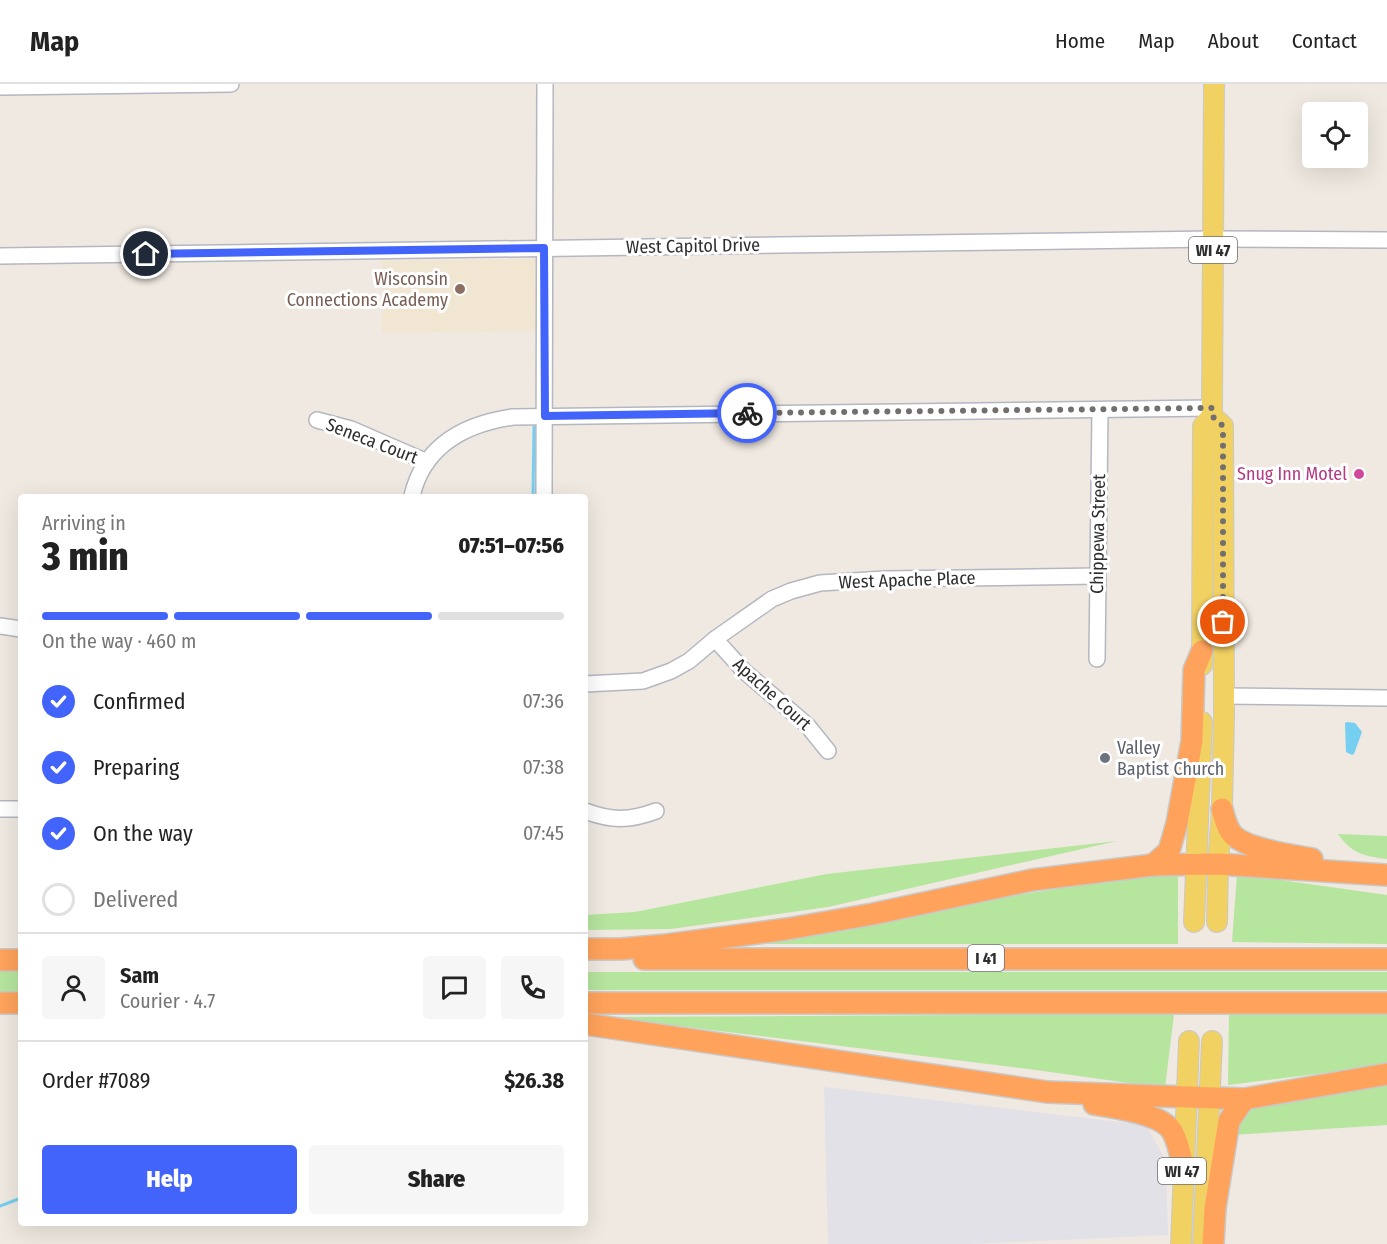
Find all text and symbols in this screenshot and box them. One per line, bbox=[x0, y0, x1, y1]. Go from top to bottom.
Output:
text: Map bbox=[30, 25, 79, 58]
text: Home bbox=[1055, 28, 1105, 54]
text: Map bbox=[1138, 28, 1175, 54]
text: About bbox=[1208, 28, 1259, 54]
text: Contact bbox=[1292, 28, 1357, 54]
map controls bbox=[1302, 102, 1368, 168]
button: locate bbox=[1302, 102, 1368, 168]
pin bbox=[120, 228, 171, 279]
street label: West Capitol Drive bbox=[626, 234, 760, 258]
icon: home bbox=[129, 237, 162, 270]
road number: WI 47 bbox=[1189, 237, 1237, 263]
place label: Wisconsin Connections Academy bbox=[287, 268, 448, 311]
marker: Wisconsin Connections Academy bbox=[453, 282, 467, 296]
courier bbox=[717, 383, 777, 443]
icon: bike bbox=[731, 397, 764, 430]
street label: Seneca Court bbox=[323, 413, 421, 469]
place label: Snug Inn Motel bbox=[1237, 463, 1347, 485]
marker: Snug Inn Motel bbox=[1352, 467, 1366, 481]
street label: Chippewa Street bbox=[1086, 474, 1110, 594]
text: Arriving in bbox=[42, 511, 126, 535]
text: 07:51–07:56 bbox=[458, 532, 564, 559]
text: 3 min bbox=[42, 534, 129, 580]
street label: West Apache Place bbox=[838, 567, 976, 593]
pin bbox=[1197, 596, 1248, 647]
icon: bag bbox=[1206, 605, 1239, 638]
text: On the way · 460 m bbox=[42, 629, 196, 653]
street label: Apache Court bbox=[728, 653, 816, 735]
icon: check bbox=[42, 685, 75, 718]
text: Confirmed bbox=[93, 688, 186, 715]
text: 07:36 bbox=[522, 689, 564, 713]
place label: Valley Baptist Church bbox=[1117, 737, 1224, 780]
icon: check bbox=[42, 751, 75, 784]
marker: Valley Baptist Church bbox=[1098, 751, 1112, 765]
text: Preparing bbox=[93, 754, 179, 781]
text: 07:38 bbox=[522, 755, 564, 779]
icon: check bbox=[42, 817, 75, 850]
text: On the way bbox=[93, 820, 193, 847]
text: 07:45 bbox=[523, 821, 564, 845]
text: Delivered bbox=[93, 886, 178, 913]
road number: I 41 bbox=[968, 945, 1004, 971]
button: person bbox=[42, 956, 105, 1019]
button: chat bbox=[423, 956, 486, 1019]
button: phone bbox=[501, 956, 564, 1019]
text: Sam bbox=[120, 962, 159, 989]
text: Courier · 4.7 bbox=[120, 989, 215, 1013]
text: Order #7089 bbox=[42, 1067, 150, 1094]
text: $26.38 bbox=[504, 1067, 564, 1094]
button: Help bbox=[42, 1145, 297, 1214]
button: Share bbox=[309, 1145, 564, 1214]
road number: WI 47 bbox=[1158, 1158, 1206, 1184]

